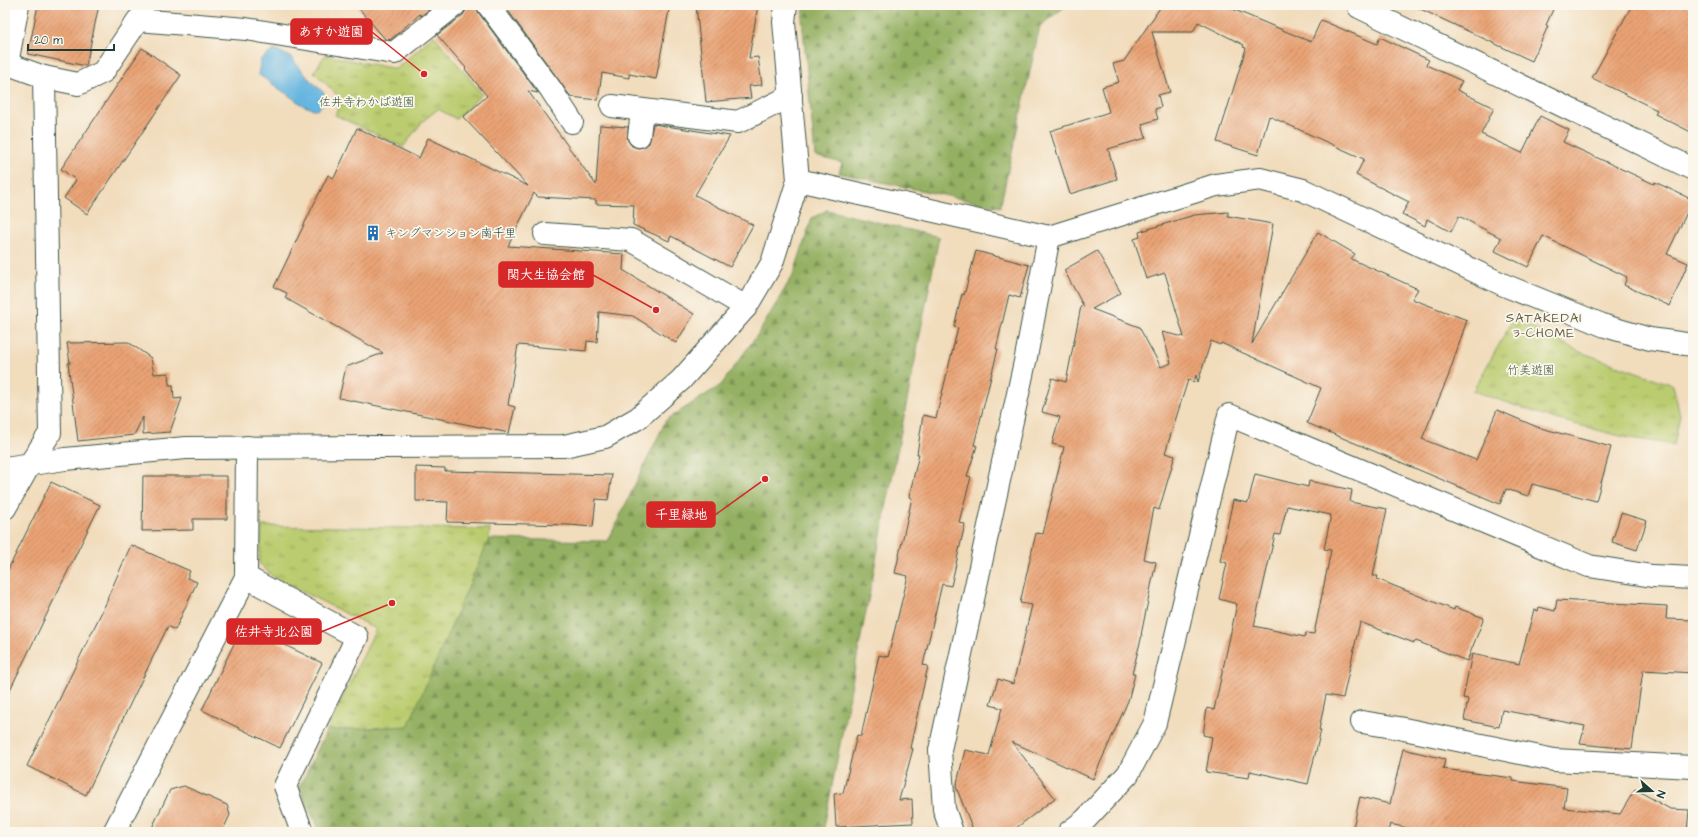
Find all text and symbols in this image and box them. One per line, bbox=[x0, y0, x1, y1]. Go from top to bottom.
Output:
callout: あすか遊園 bbox=[291, 19, 372, 44]
text: あすか遊園 bbox=[298, 23, 364, 41]
scale bar bbox=[28, 26, 114, 52]
text: 20 m bbox=[34, 32, 63, 49]
park label: 佐井寺わかば遊園 bbox=[319, 94, 415, 111]
building icon: キングマンション南千里 bbox=[364, 224, 382, 242]
place label: キングマンション南千里 bbox=[385, 225, 517, 242]
callout: 関大生協会館 bbox=[499, 262, 593, 287]
text: 関大生協会館 bbox=[507, 266, 585, 284]
district label: SATAKEDAI 3-CHOME bbox=[1506, 309, 1582, 342]
park label: 竹美遊園 bbox=[1507, 362, 1555, 379]
callout: 千里緑地 bbox=[647, 502, 715, 527]
text: 千里緑地 bbox=[655, 506, 707, 524]
callout: 佐井寺北公園 bbox=[227, 619, 321, 644]
text: 佐井寺北公園 bbox=[235, 623, 313, 641]
north arrow bbox=[1632, 771, 1672, 811]
text: N bbox=[1653, 788, 1669, 800]

